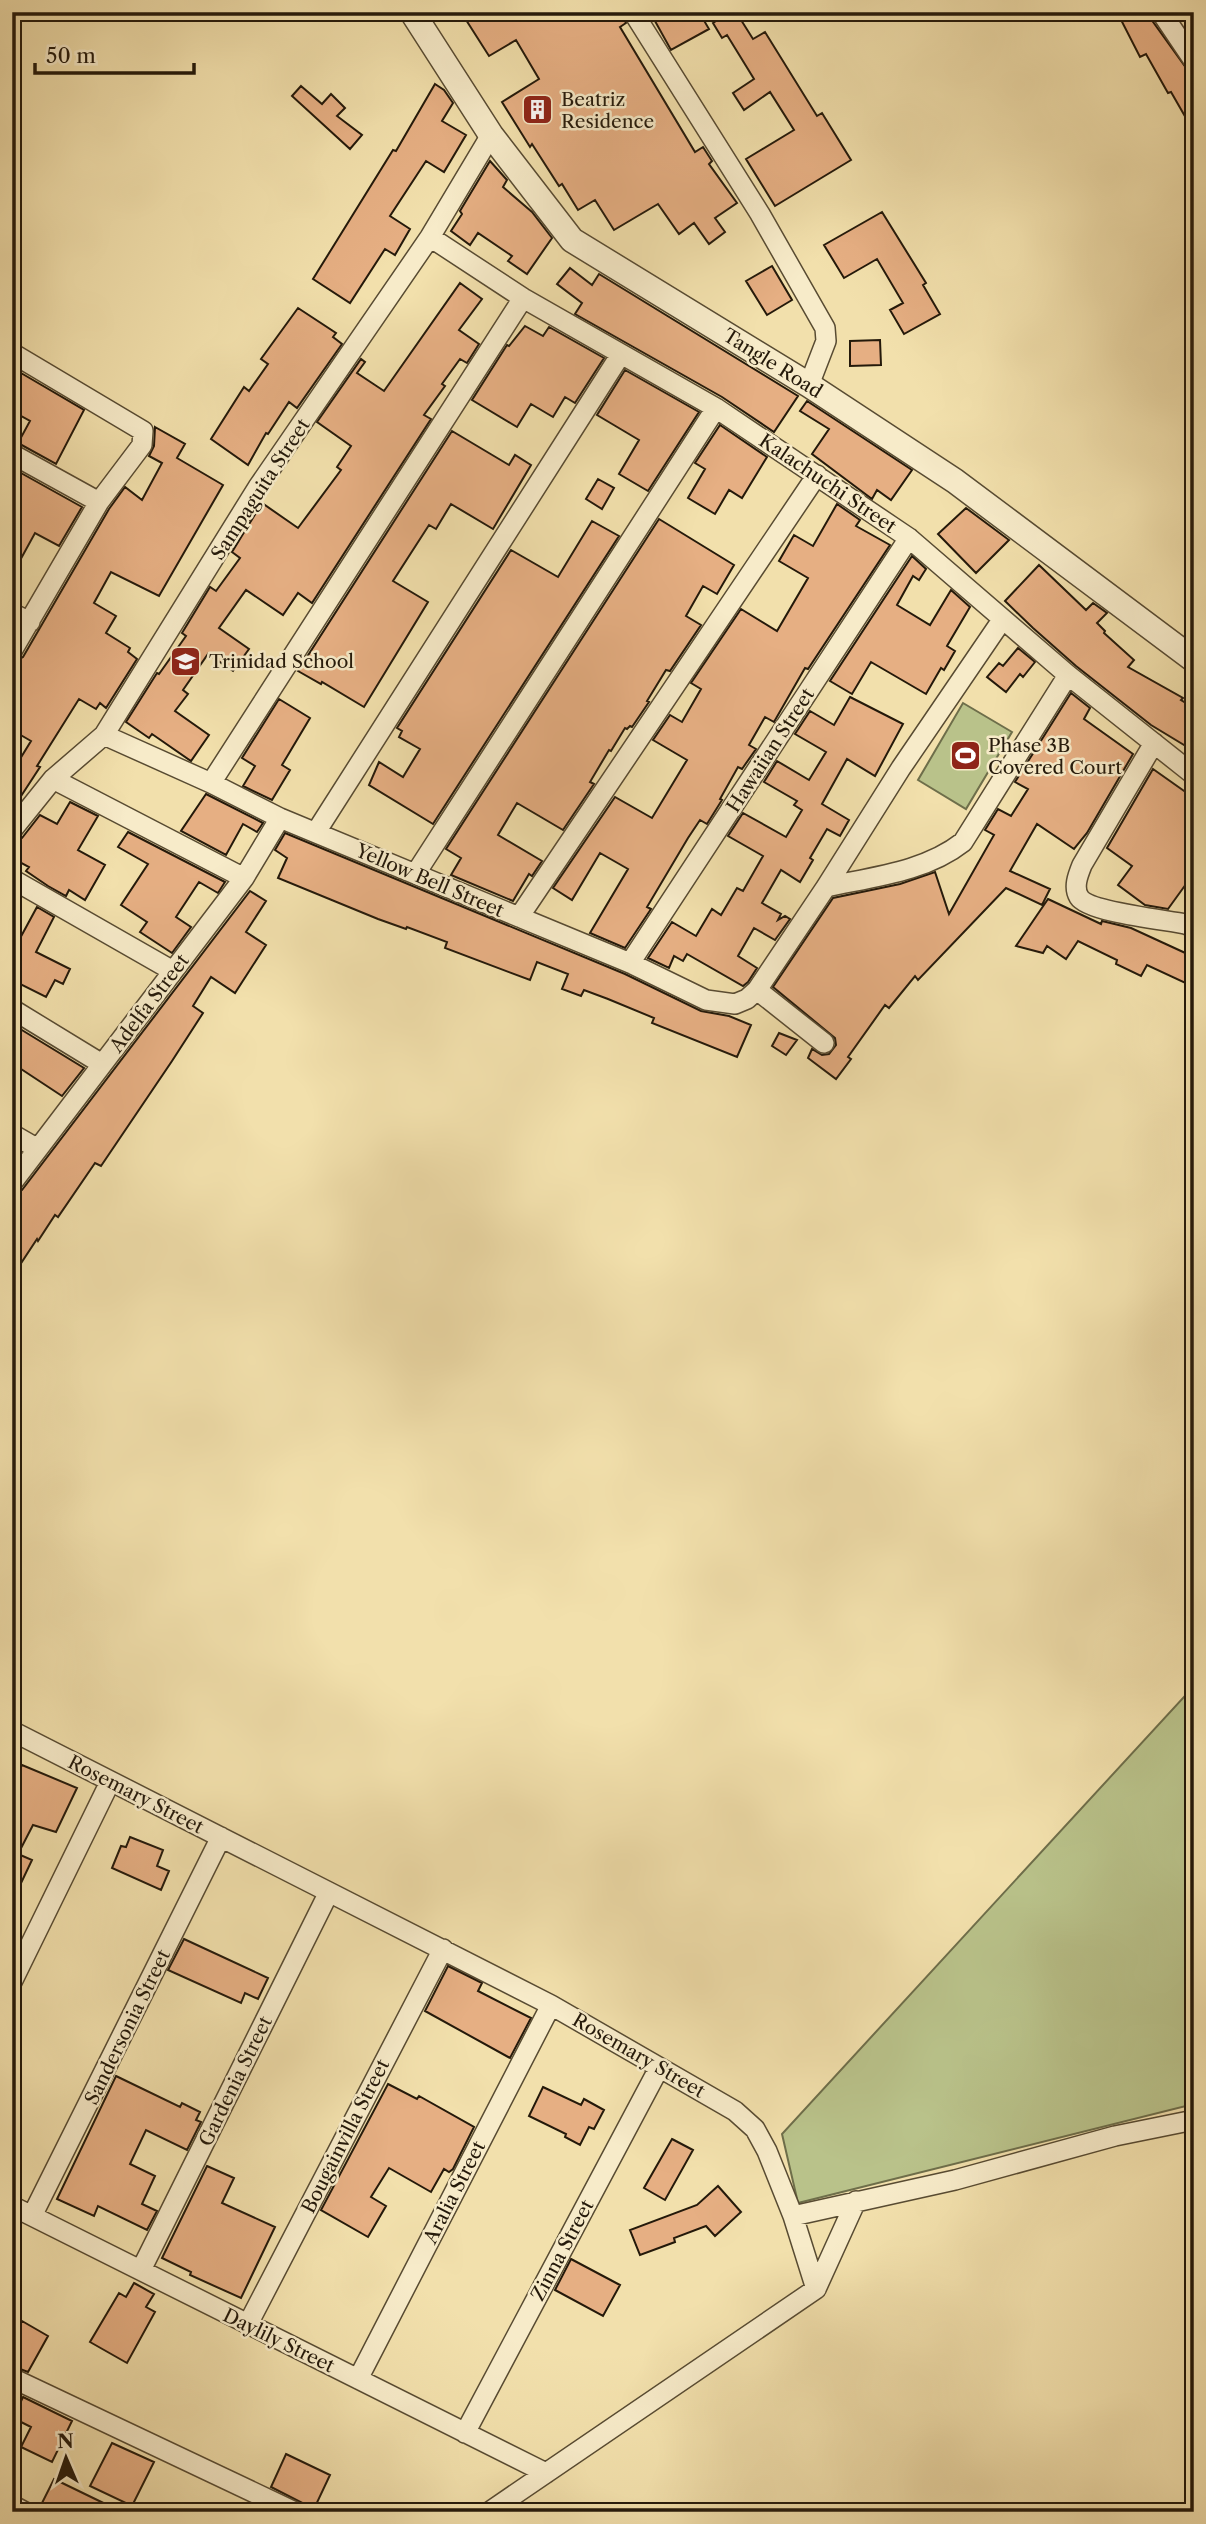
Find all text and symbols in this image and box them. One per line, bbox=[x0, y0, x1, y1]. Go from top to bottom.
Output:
scale bar bbox=[35, 32, 194, 76]
text: 50 m bbox=[46, 43, 96, 68]
place label: Beatriz Residence bbox=[561, 88, 654, 133]
building icon: Beatriz Residence bbox=[521, 93, 555, 127]
street label: Tangle Road bbox=[719, 324, 827, 403]
street label: Sampaguita Street bbox=[206, 414, 315, 564]
street label: Kalachuchi Street bbox=[755, 429, 901, 538]
school or university icon: Trinidad School bbox=[169, 644, 203, 678]
place label: Trinidad School bbox=[209, 650, 354, 673]
street label: Hawaiian Street bbox=[722, 684, 819, 817]
place label: Phase 3B Covered Court bbox=[988, 734, 1122, 779]
sports icon: Phase 3B Covered Court bbox=[948, 739, 982, 773]
street label: Yellow Bell Street bbox=[351, 838, 508, 922]
street label: Adelfa Street bbox=[104, 949, 194, 1058]
street label: Rosemary Street bbox=[64, 1750, 208, 1839]
street label: Sandersonia Street bbox=[80, 1946, 175, 2109]
street label: Rosemary Street bbox=[569, 2008, 709, 2103]
street label: Gardenia Street bbox=[194, 2012, 277, 2150]
street label: Bougainvilla Street bbox=[297, 2055, 394, 2217]
street label: Aralia Street bbox=[418, 2137, 490, 2248]
street label: Zinna Street bbox=[526, 2196, 599, 2305]
street label: Daylily Street bbox=[219, 2304, 339, 2377]
north arrow bbox=[32, 2422, 102, 2492]
text: N bbox=[57, 2430, 74, 2453]

